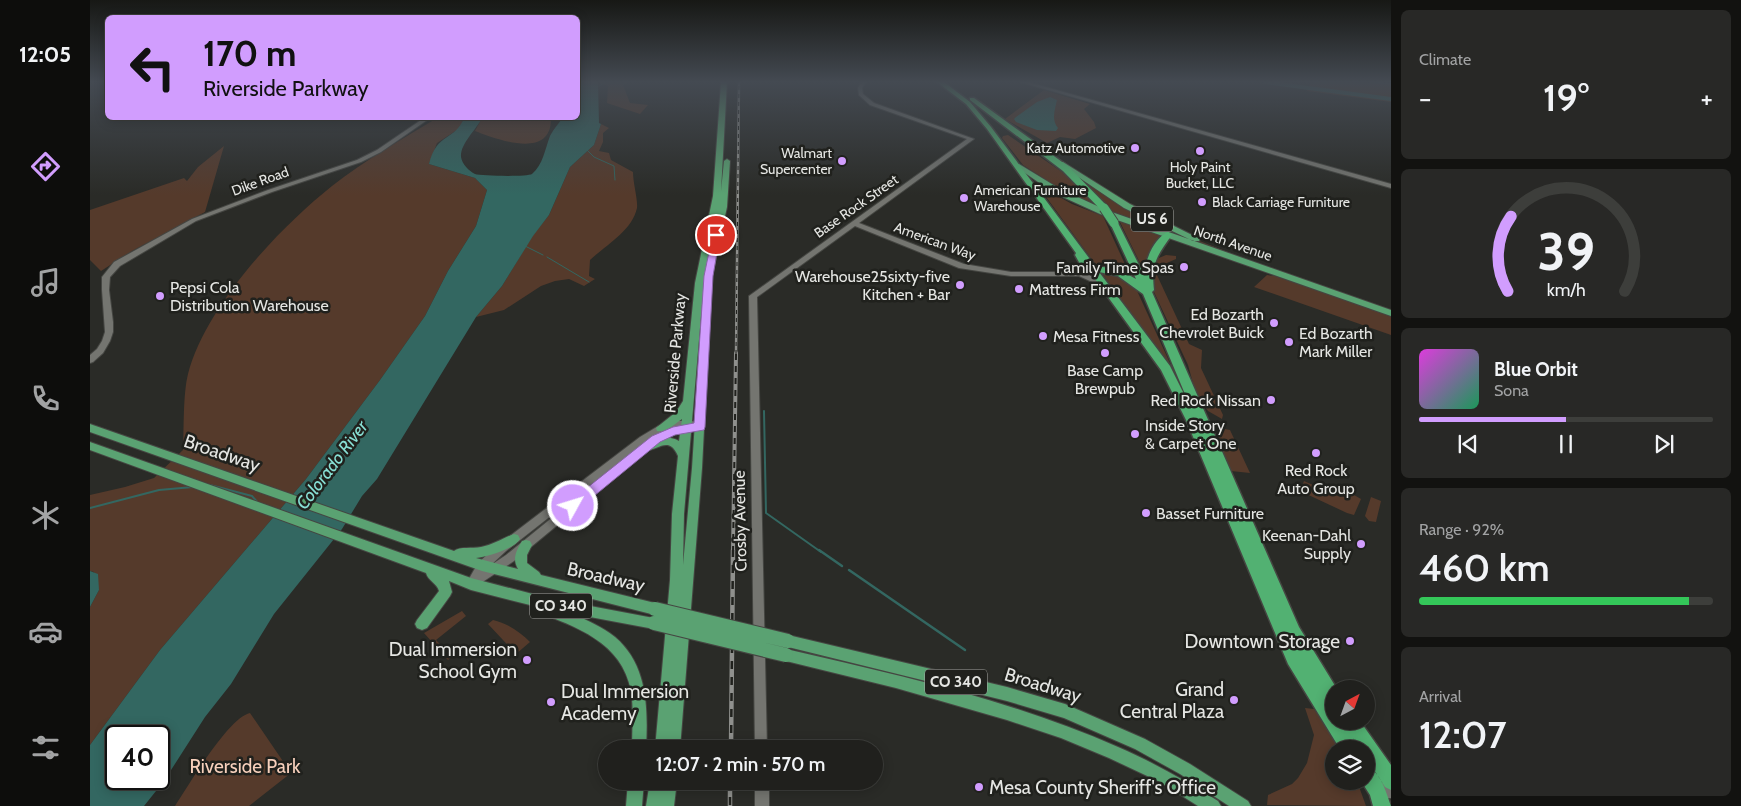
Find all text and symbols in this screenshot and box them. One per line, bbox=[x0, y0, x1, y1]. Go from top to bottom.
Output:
text: 170 m bbox=[203, 32, 296, 75]
icon: left bbox=[120, 35, 185, 100]
text: 12:05 bbox=[19, 41, 71, 68]
text: Climate bbox=[1419, 50, 1471, 69]
text: 19° bbox=[1543, 74, 1589, 121]
text: Riverside Parkway bbox=[203, 75, 369, 102]
text: − bbox=[1419, 81, 1431, 115]
text: + bbox=[1701, 81, 1713, 115]
place label: Katz Automotive bbox=[1026, 139, 1125, 157]
marker: Katz Automotive bbox=[1129, 142, 1141, 154]
place label: Walmart Supercenter bbox=[760, 144, 833, 178]
marker: Holy Paint Bucket, LLC bbox=[1194, 145, 1206, 157]
icon: directions bbox=[28, 149, 63, 184]
marker: Walmart Supercenter bbox=[836, 155, 848, 167]
place label: Holy Paint Bucket, LLC bbox=[1166, 158, 1235, 192]
street label: Dike Road bbox=[229, 162, 291, 200]
street label: Base Rock Street bbox=[810, 170, 902, 242]
place label: American Furniture Warehouse bbox=[974, 181, 1086, 215]
marker: American Furniture Warehouse bbox=[958, 192, 970, 204]
place label: Black Carriage Furniture bbox=[1212, 193, 1350, 211]
marker: Black Carriage Furniture bbox=[1196, 196, 1208, 208]
road number: US 6 bbox=[1131, 206, 1173, 232]
pin bbox=[695, 214, 737, 256]
street label: American Way bbox=[892, 218, 978, 264]
text: 39 bbox=[1537, 220, 1595, 283]
icon: arrive bbox=[702, 221, 730, 249]
street label: North Avenue bbox=[1191, 221, 1275, 265]
place label: Family Time Spas bbox=[1056, 258, 1174, 277]
marker: Family Time Spas bbox=[1178, 261, 1190, 273]
icon: music bbox=[28, 265, 63, 300]
place label: Warehouse25sixty-five Kitchen + Bar bbox=[795, 267, 951, 304]
place label: Pepsi Cola Distribution Warehouse bbox=[170, 278, 329, 315]
marker: Warehouse25sixty-five Kitchen + Bar bbox=[954, 279, 966, 291]
text: km/h bbox=[1546, 279, 1586, 300]
place label: Mattress Firm bbox=[1029, 280, 1121, 299]
marker: Mattress Firm bbox=[1013, 283, 1025, 295]
marker: Pepsi Cola Distribution Warehouse bbox=[154, 290, 166, 302]
street label: Riverside Parkway bbox=[660, 292, 690, 414]
place label: Ed Bozarth Chevrolet Buick bbox=[1159, 305, 1265, 342]
marker: Ed Bozarth Chevrolet Buick bbox=[1268, 317, 1280, 329]
place label: Ed Bozarth Mark Miller bbox=[1299, 324, 1373, 361]
place label: Mesa Fitness bbox=[1053, 327, 1140, 346]
marker: Mesa Fitness bbox=[1037, 330, 1049, 342]
marker: Ed Bozarth Mark Miller bbox=[1283, 336, 1295, 348]
marker: Base Camp Brewpub bbox=[1099, 347, 1111, 359]
text: Blue Orbit bbox=[1494, 358, 1578, 381]
place label: Base Camp Brewpub bbox=[1067, 361, 1143, 398]
icon: phone bbox=[28, 381, 63, 416]
text: Sona bbox=[1494, 381, 1529, 400]
place label: Red Rock Nissan bbox=[1150, 391, 1261, 410]
marker: Red Rock Nissan bbox=[1265, 394, 1277, 406]
water label: Colorado River bbox=[292, 415, 373, 514]
place label: Inside Story & Carpet One bbox=[1145, 416, 1236, 453]
marker: Inside Story & Carpet One bbox=[1129, 428, 1141, 440]
street label: Broadway bbox=[181, 429, 264, 477]
icon: previous bbox=[1454, 430, 1482, 458]
icon: pause bbox=[1552, 430, 1580, 458]
icon: next bbox=[1650, 430, 1678, 458]
marker: Red Rock Auto Group bbox=[1310, 447, 1322, 459]
place label: Red Rock Auto Group bbox=[1277, 461, 1355, 498]
street label: Crosby Avenue bbox=[730, 470, 750, 572]
position arrow bbox=[546, 479, 598, 531]
icon: climate bbox=[28, 498, 63, 533]
place label: Basset Furniture bbox=[1156, 504, 1264, 523]
marker: Basset Furniture bbox=[1140, 507, 1152, 519]
text: Range · 92% bbox=[1419, 520, 1504, 539]
place label: Keenan-Dahl Supply bbox=[1262, 526, 1351, 563]
marker: Keenan-Dahl Supply bbox=[1355, 538, 1367, 550]
text: 460 km bbox=[1419, 544, 1550, 591]
street label: Broadway bbox=[565, 557, 648, 597]
road number: CO 340 bbox=[530, 594, 592, 618]
icon: car bbox=[28, 614, 63, 649]
place label: Downtown Storage bbox=[1185, 630, 1340, 653]
marker: Downtown Storage bbox=[1344, 635, 1356, 647]
place label: Dual Immersion School Gym bbox=[389, 638, 517, 683]
marker: Dual Immersion School Gym bbox=[521, 654, 533, 666]
street label: Broadway bbox=[1002, 662, 1085, 708]
road number: CO 340 bbox=[925, 670, 987, 694]
place label: Grand Central Plaza bbox=[1120, 678, 1224, 723]
place label: Dual Immersion Academy bbox=[561, 680, 689, 725]
north arrow bbox=[1325, 680, 1375, 730]
map controls bbox=[1325, 680, 1375, 790]
text: Arrival bbox=[1419, 687, 1462, 706]
marker: Grand Central Plaza bbox=[1228, 694, 1240, 706]
marker: Dual Immersion Academy bbox=[545, 696, 557, 708]
text: 12:07 bbox=[1419, 711, 1507, 758]
speed limit sign: 40 bbox=[105, 725, 170, 790]
icon: filters bbox=[28, 730, 63, 765]
button: layers bbox=[1325, 740, 1375, 790]
text: 12:07 · 2 min · 570 m bbox=[656, 753, 825, 776]
park label: Riverside Park bbox=[190, 755, 301, 778]
place label: Mesa County Sheriff's Office bbox=[989, 776, 1216, 799]
marker: Mesa County Sheriff's Office bbox=[973, 781, 985, 793]

